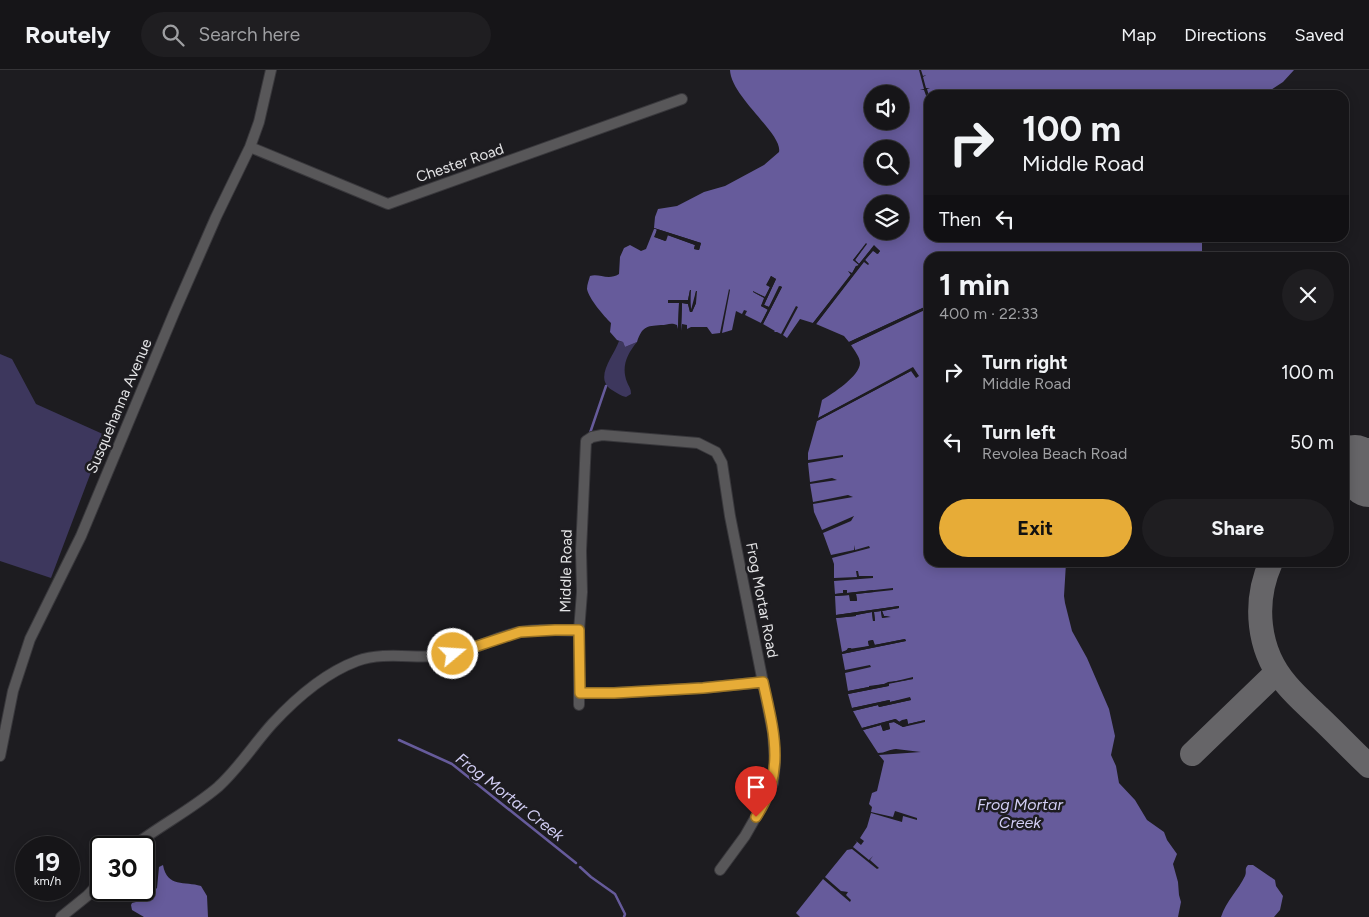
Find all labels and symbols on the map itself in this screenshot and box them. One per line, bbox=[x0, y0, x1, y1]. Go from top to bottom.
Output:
street label: Chester Road bbox=[414, 140, 506, 186]
street label: Susquehanna Avenue bbox=[82, 336, 156, 476]
street label: Middle Road bbox=[556, 529, 576, 613]
street label: Frog Mortar Road bbox=[742, 541, 782, 659]
position arrow bbox=[426, 627, 478, 679]
water label: Frog Mortar Creek bbox=[452, 749, 569, 846]
pin bbox=[735, 766, 777, 817]
water label: Frog Mortar Creek bbox=[977, 795, 1063, 832]
speed limit sign: 30 bbox=[90, 836, 155, 901]

